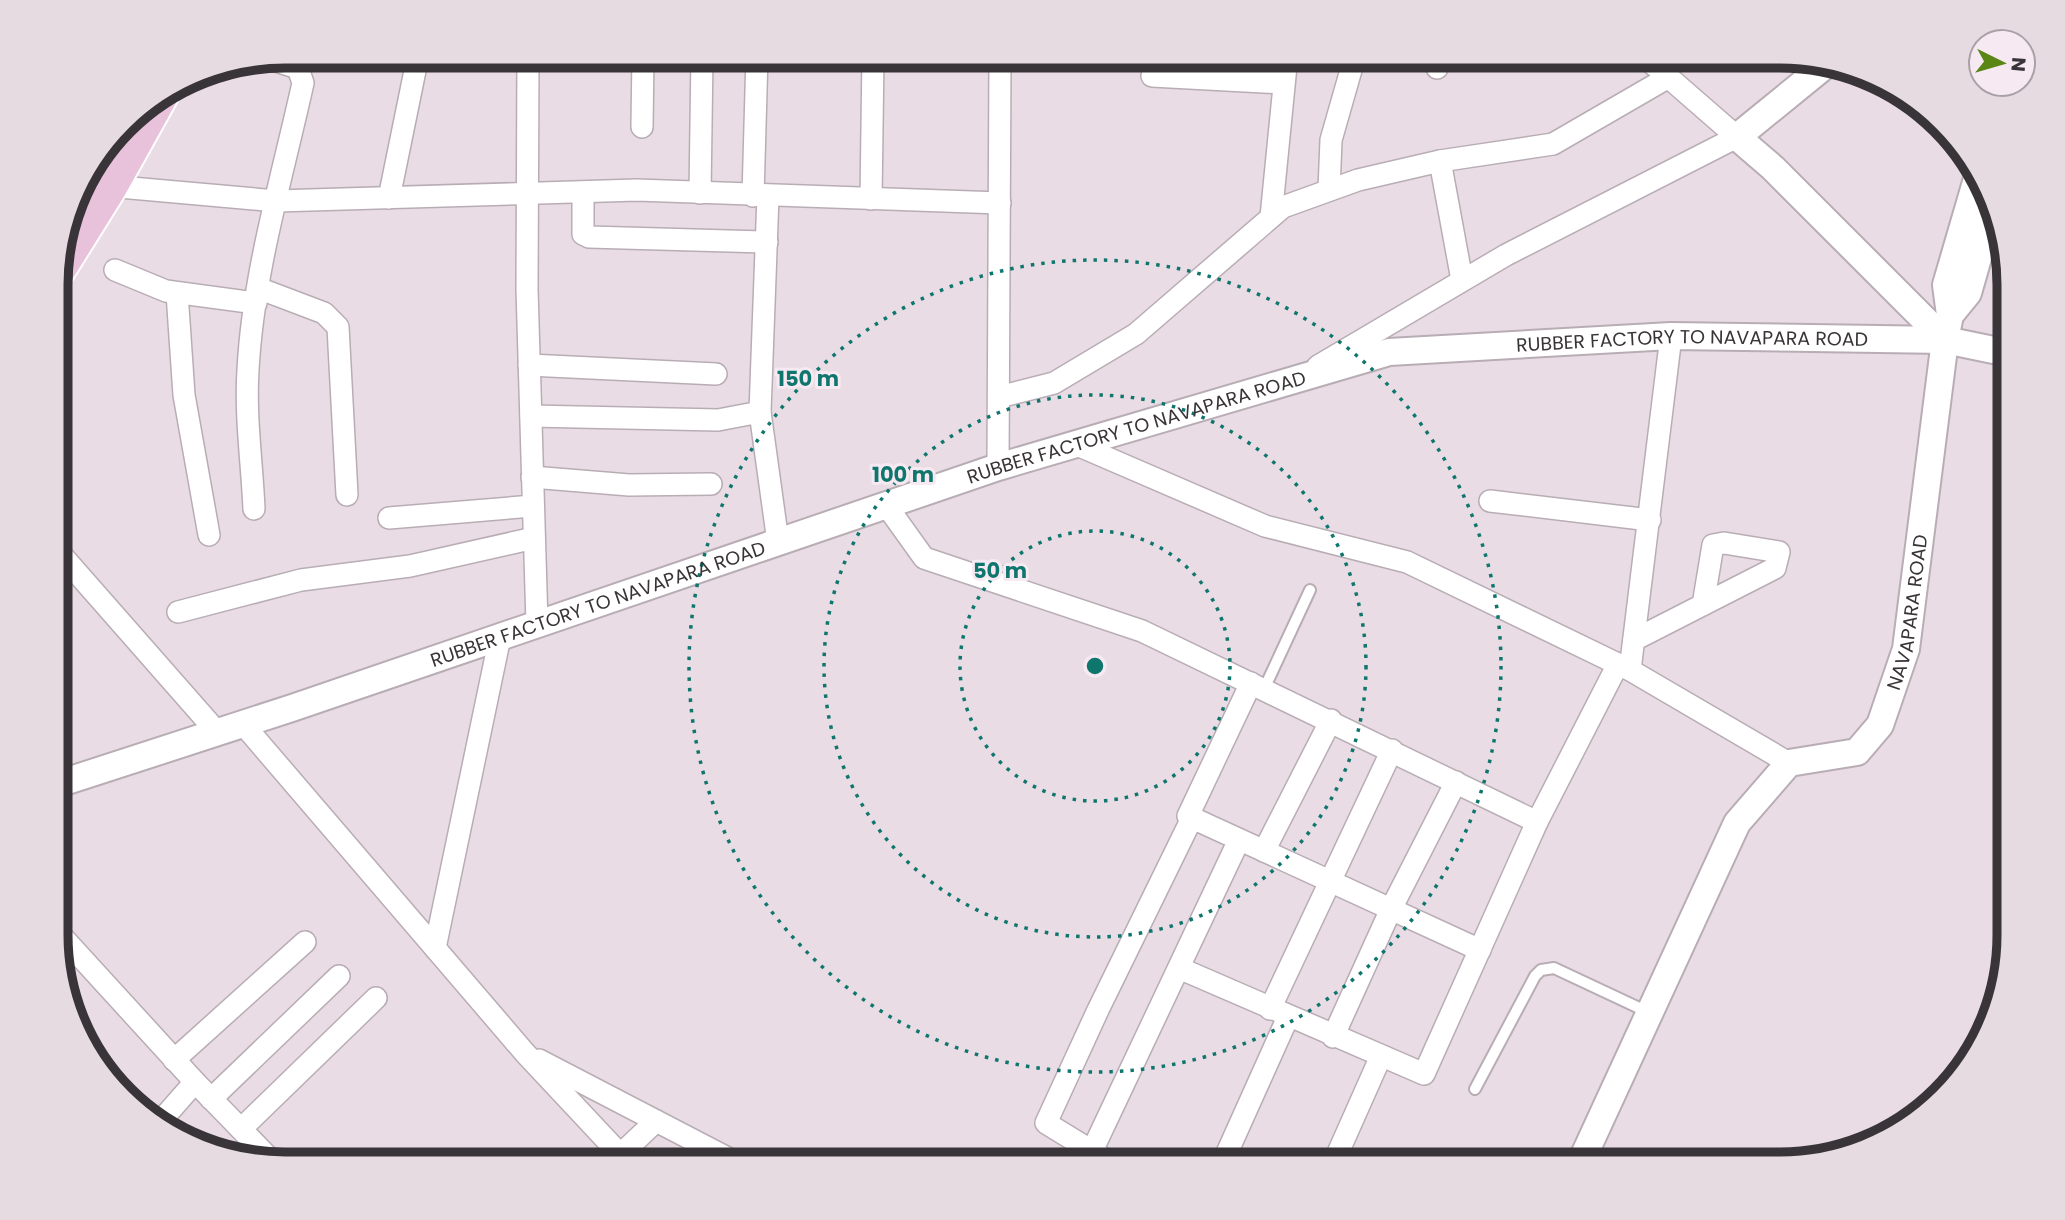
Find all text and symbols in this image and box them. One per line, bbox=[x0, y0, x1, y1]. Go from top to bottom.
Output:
north arrow bbox=[1967, 28, 2037, 98]
text: N bbox=[2004, 56, 2033, 73]
street label: RUBBER FACTORY TO NAVAPARA ROAD bbox=[1515, 322, 1868, 358]
text: 150 m bbox=[777, 364, 839, 393]
street label: RUBBER FACTORY TO NAVAPARA ROAD bbox=[963, 364, 1309, 490]
text: 100 m bbox=[872, 460, 934, 489]
street label: NAVAPARA ROAD bbox=[1879, 533, 1934, 694]
street label: RUBBER FACTORY TO NAVAPARA ROAD bbox=[427, 534, 769, 673]
text: 50 m bbox=[973, 556, 1027, 585]
centre of rings bbox=[1083, 654, 1107, 678]

